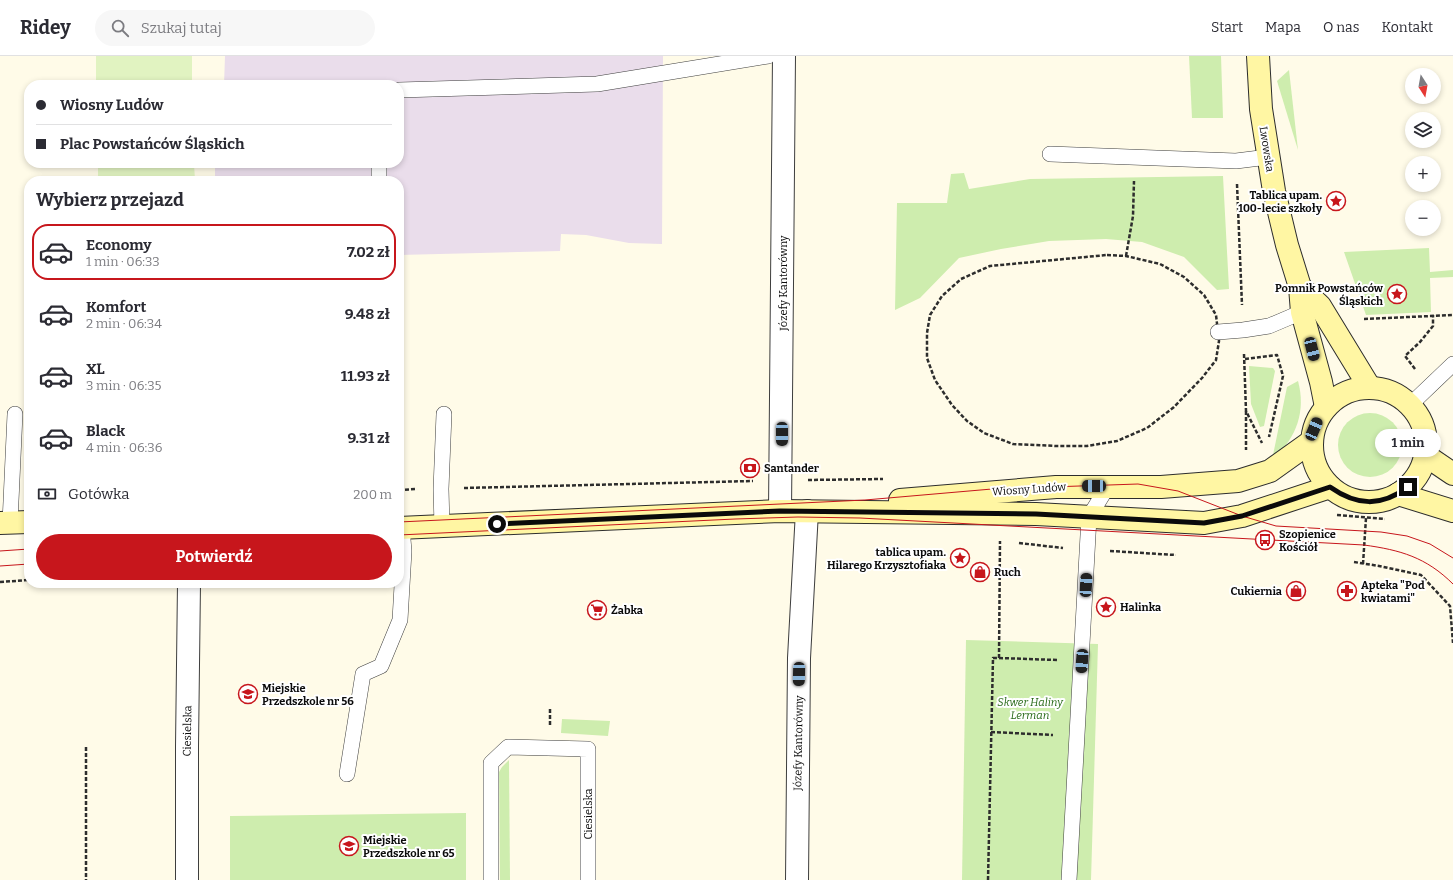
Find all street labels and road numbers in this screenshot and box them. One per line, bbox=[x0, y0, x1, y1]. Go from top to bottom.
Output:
street label: Lwowska bbox=[1256, 125, 1277, 173]
street label: Józefy Kantorówny bbox=[777, 235, 790, 332]
street label: Wiosny Ludów bbox=[991, 480, 1067, 499]
street label: Józefy Kantorówny bbox=[791, 695, 806, 792]
street label: Ciesielska bbox=[181, 705, 194, 757]
street label: Ciesielska bbox=[582, 789, 595, 840]

